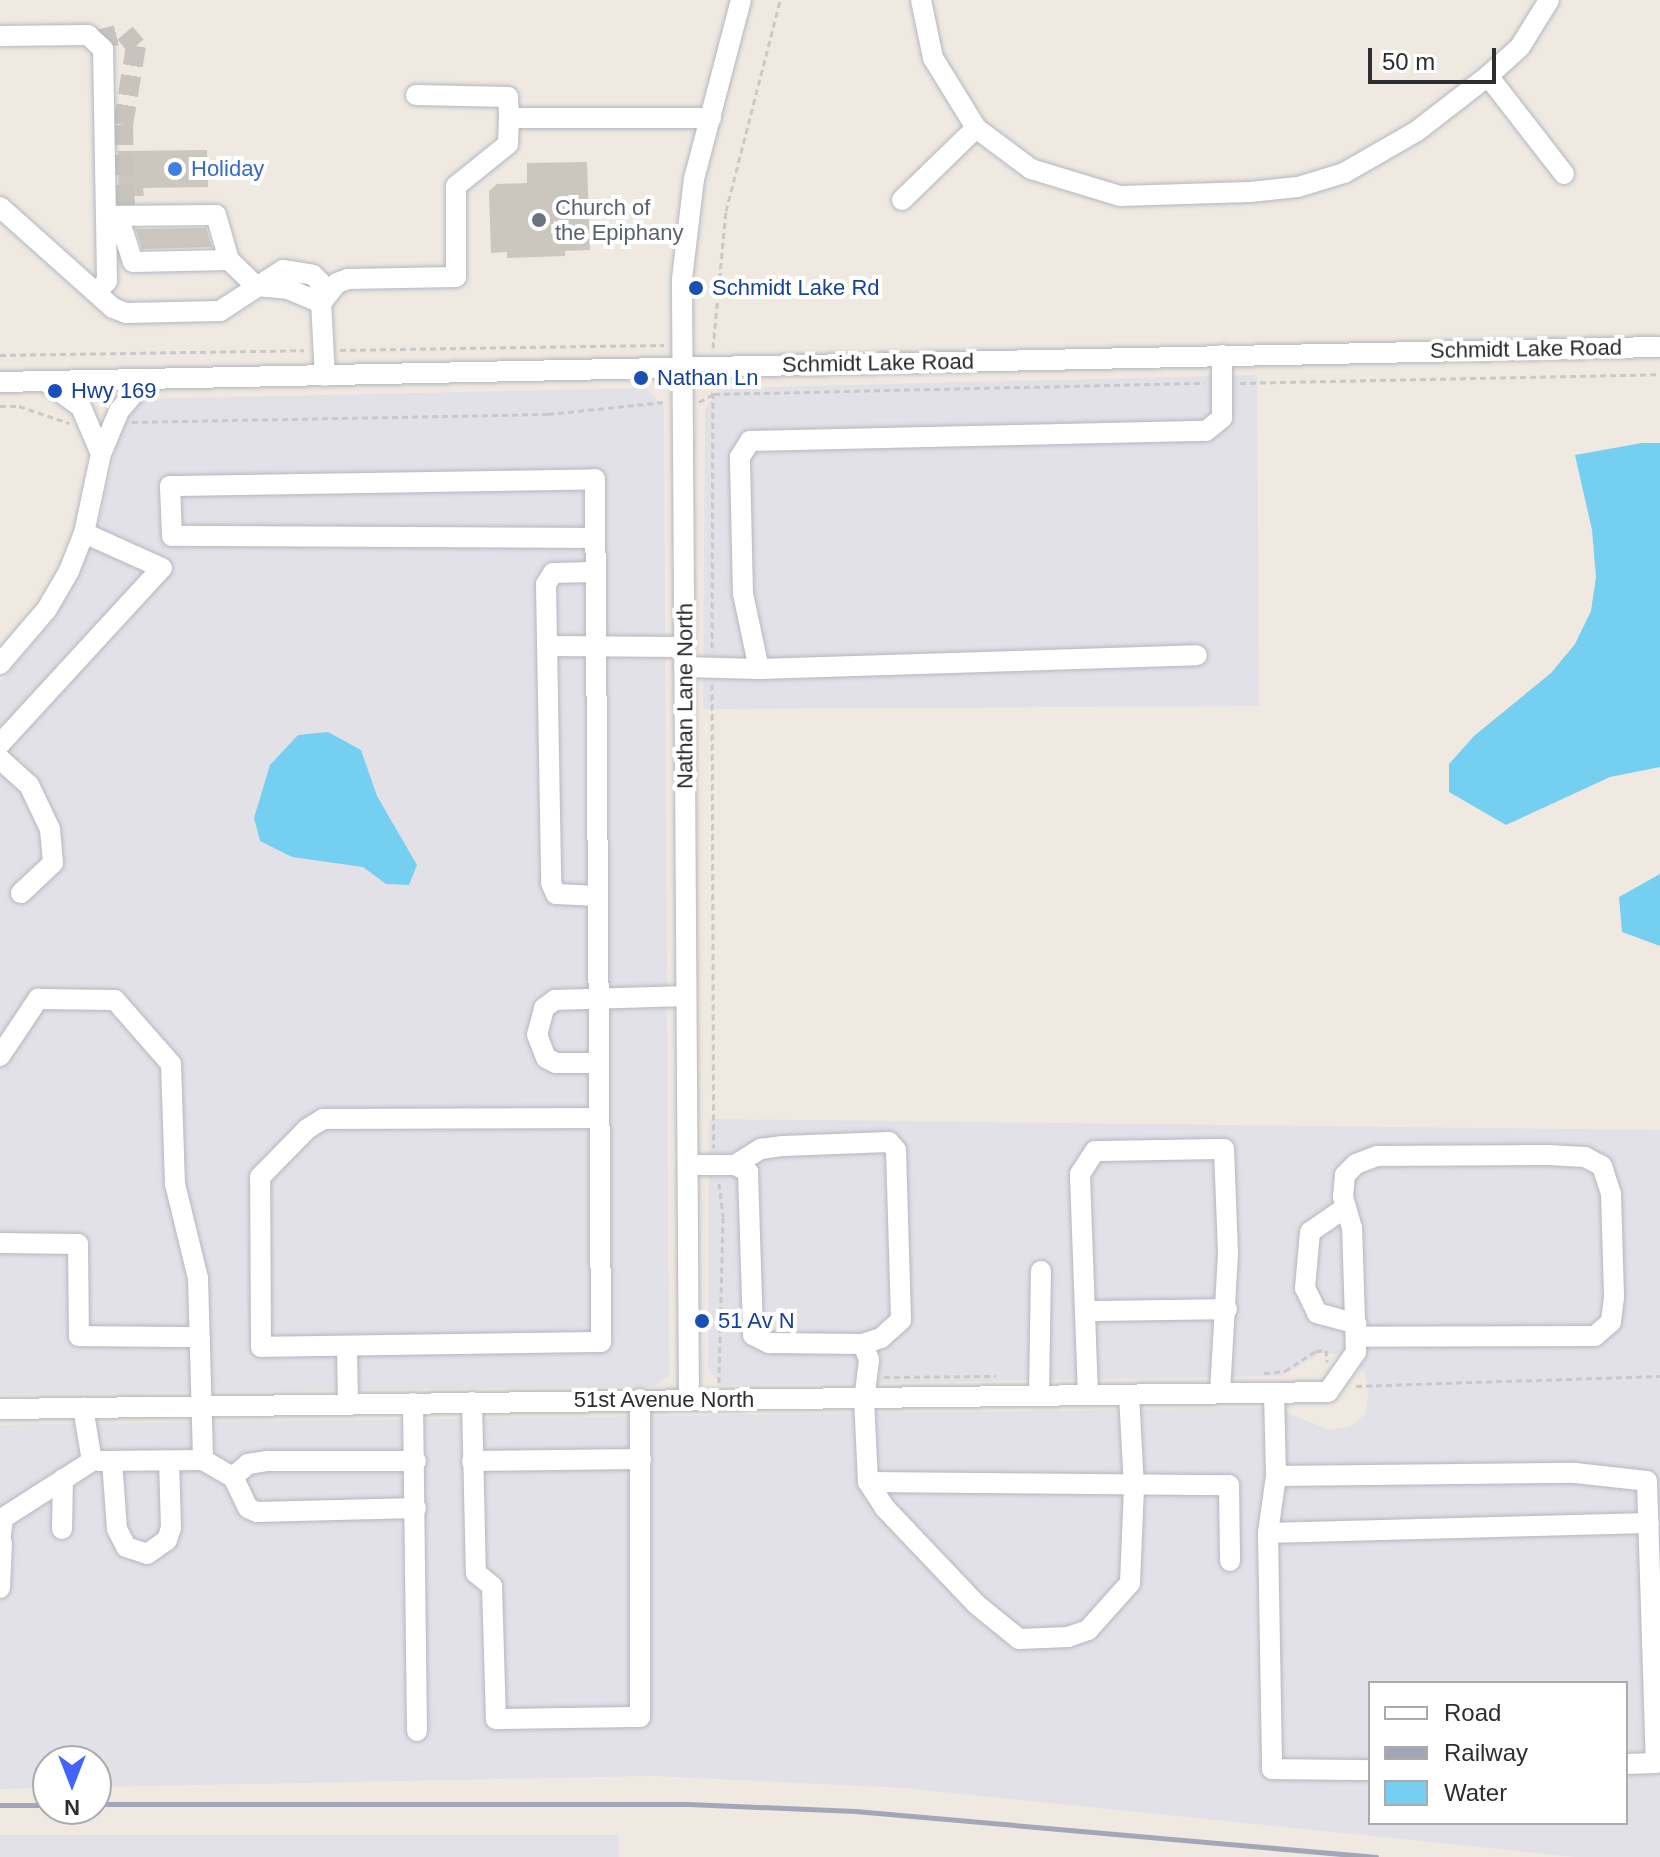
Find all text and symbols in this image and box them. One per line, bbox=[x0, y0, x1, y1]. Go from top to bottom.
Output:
scale bar bbox=[1372, 32, 1500, 82]
text: 50 m bbox=[1382, 48, 1435, 75]
place label: Holiday bbox=[191, 156, 264, 182]
marker: Holiday bbox=[166, 160, 184, 178]
place label: Church of the Epiphany bbox=[555, 194, 683, 246]
marker: Church of the Epiphany bbox=[530, 211, 548, 229]
place label: Schmidt Lake Rd bbox=[712, 275, 880, 301]
marker: Schmidt Lake Rd bbox=[687, 279, 705, 297]
street label: Schmidt Lake Road bbox=[1430, 334, 1622, 364]
street label: Schmidt Lake Road bbox=[782, 348, 974, 378]
place label: Nathan Ln bbox=[657, 365, 759, 391]
marker: Nathan Ln bbox=[632, 369, 650, 387]
place label: Hwy 169 bbox=[71, 378, 157, 404]
marker: Hwy 169 bbox=[46, 382, 64, 400]
street label: Nathan Lane North bbox=[672, 603, 698, 789]
place label: 51 Av N bbox=[718, 1308, 796, 1334]
marker: 51 Av N bbox=[693, 1312, 711, 1330]
street label: 51st Avenue North bbox=[573, 1387, 755, 1413]
legend bbox=[1368, 1681, 1628, 1825]
text: Road bbox=[1444, 1699, 1501, 1726]
text: Railway bbox=[1444, 1739, 1528, 1766]
north arrow bbox=[32, 1745, 112, 1825]
text: Water bbox=[1444, 1779, 1507, 1806]
text: N bbox=[64, 1795, 80, 1820]

